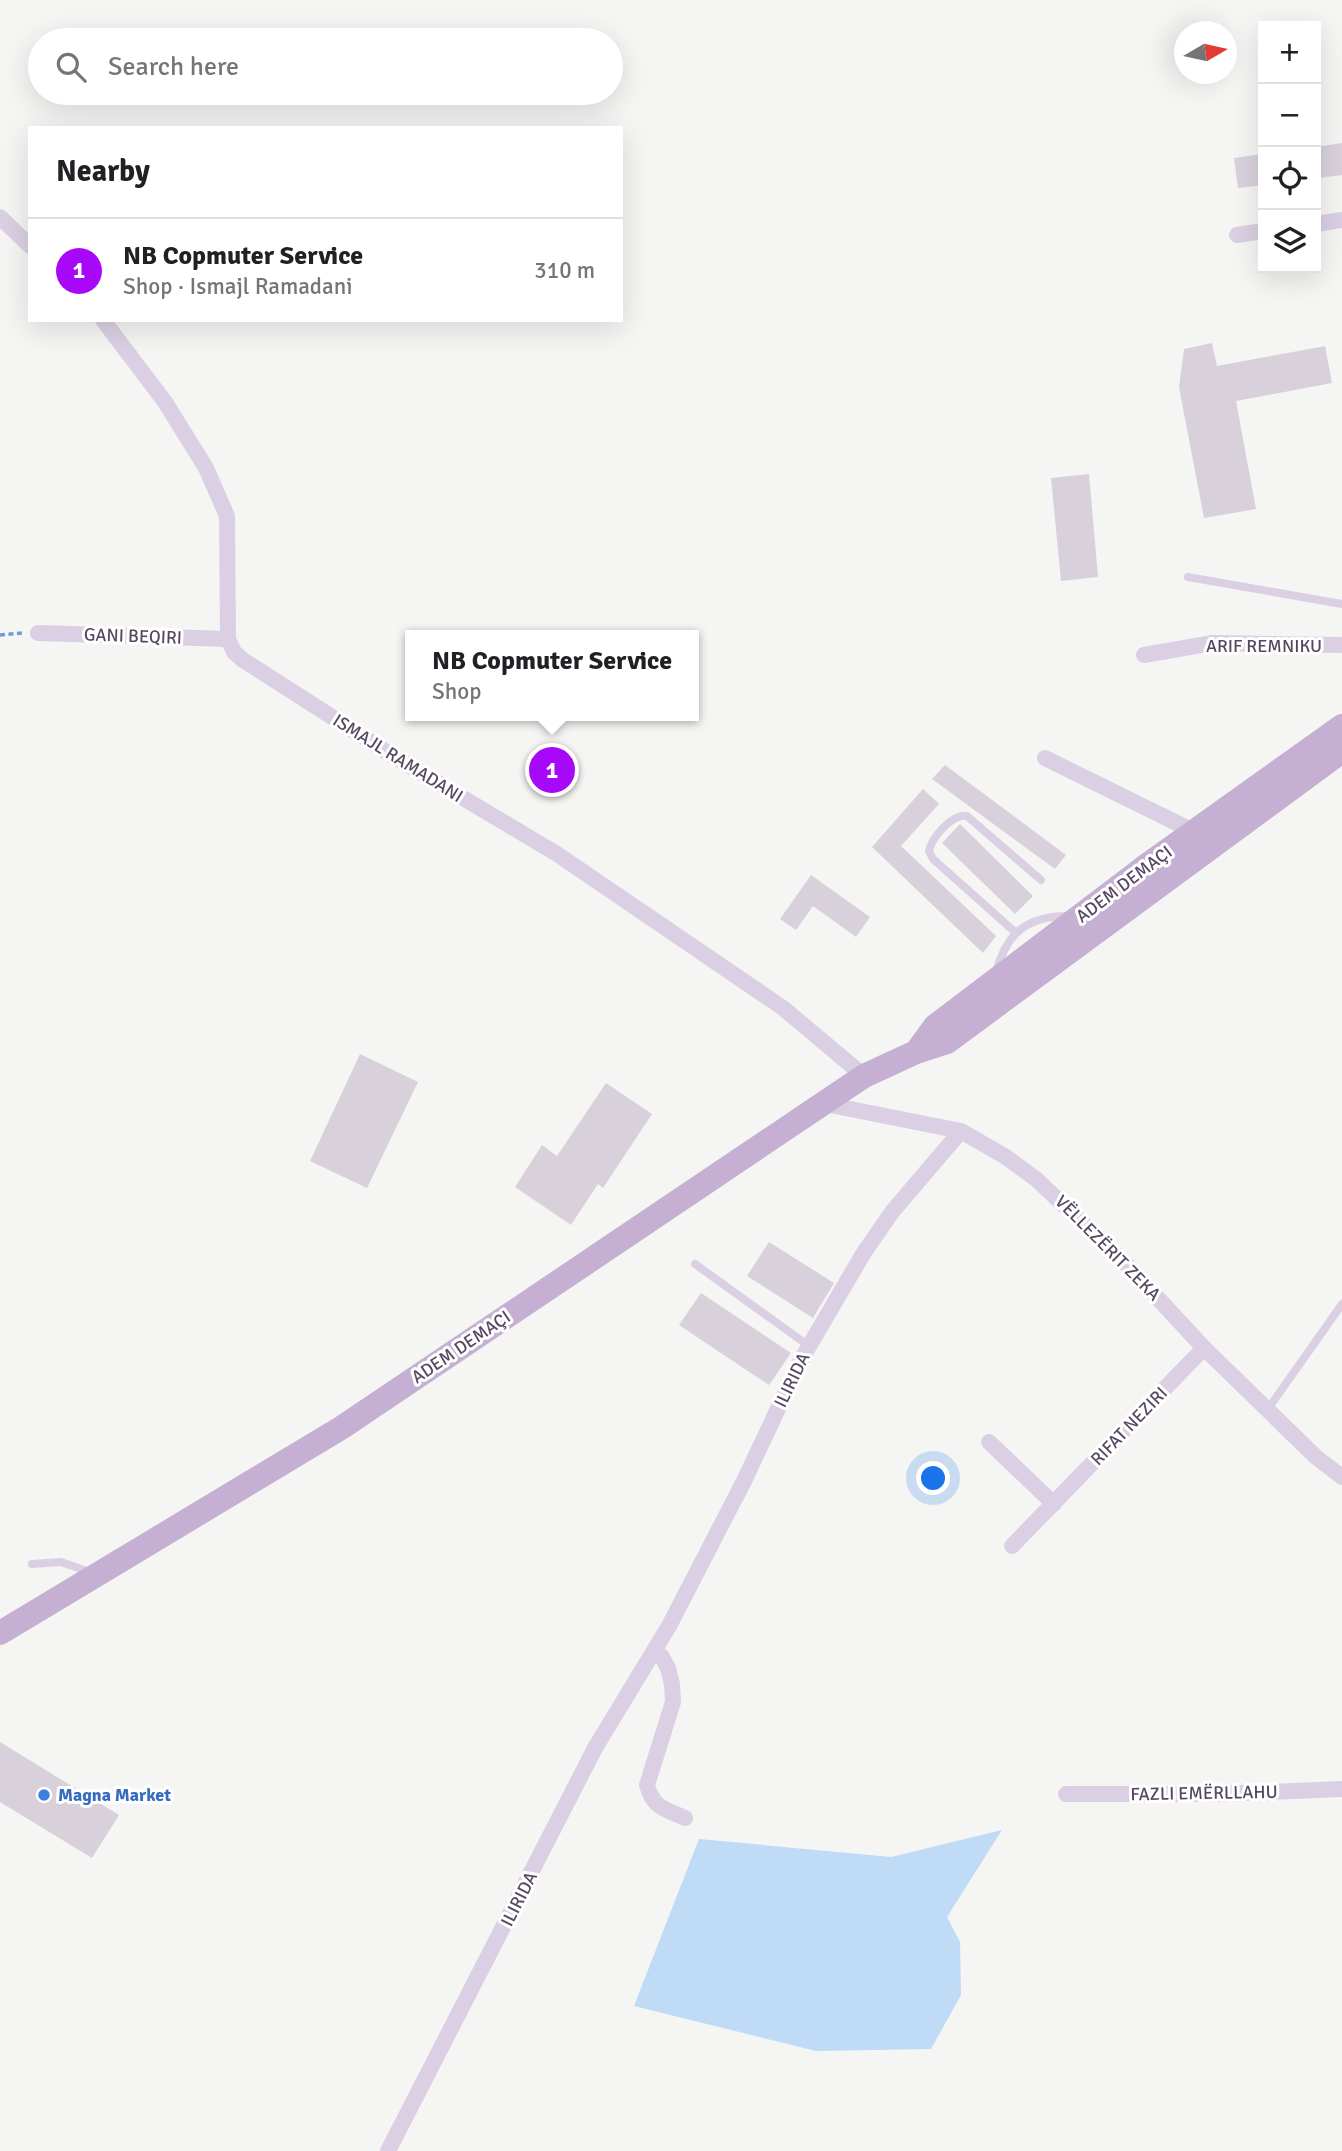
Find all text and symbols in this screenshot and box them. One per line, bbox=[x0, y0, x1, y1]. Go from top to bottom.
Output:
north arrow bbox=[1174, 21, 1237, 84]
map controls bbox=[1258, 21, 1321, 273]
button: + bbox=[1258, 21, 1321, 84]
search box bbox=[28, 28, 623, 105]
icon: search bbox=[52, 48, 90, 86]
text: Search here bbox=[108, 51, 239, 83]
button: − bbox=[1258, 84, 1321, 147]
button: locate bbox=[1258, 147, 1321, 210]
text: Nearby bbox=[56, 153, 150, 190]
button: layers bbox=[1258, 210, 1321, 273]
text: NB Copmuter Service bbox=[123, 240, 363, 272]
text: 1 bbox=[73, 256, 85, 285]
text: 310 m bbox=[534, 256, 595, 285]
text: Shop · Ismajl Ramadani bbox=[123, 272, 352, 301]
street label: GANI BEQIRI bbox=[84, 623, 182, 649]
popup bbox=[405, 630, 699, 721]
street label: ARIF REMNIKU bbox=[1206, 635, 1322, 657]
text: NB Copmuter Service bbox=[432, 645, 672, 677]
text: Shop bbox=[432, 677, 481, 706]
street label: ISMAJL RAMADANI bbox=[329, 709, 467, 807]
pin: 1 bbox=[529, 744, 575, 796]
street label: ADEM DEMAÇI bbox=[1072, 841, 1176, 927]
street label: VËLLEZËRIT ZEKA bbox=[1051, 1191, 1165, 1305]
street label: ADEM DEMAÇI bbox=[407, 1306, 515, 1388]
street label: ILIRIDA bbox=[769, 1349, 815, 1411]
street label: RIFAT NEZIRI bbox=[1086, 1382, 1172, 1470]
your location bbox=[916, 1461, 950, 1495]
street label: FAZLI EMËRLLAHU bbox=[1130, 1781, 1278, 1805]
place label: Magna Market bbox=[58, 1784, 171, 1806]
marker: Magna Market bbox=[36, 1787, 52, 1803]
street label: ILIRIDA bbox=[496, 1868, 542, 1930]

